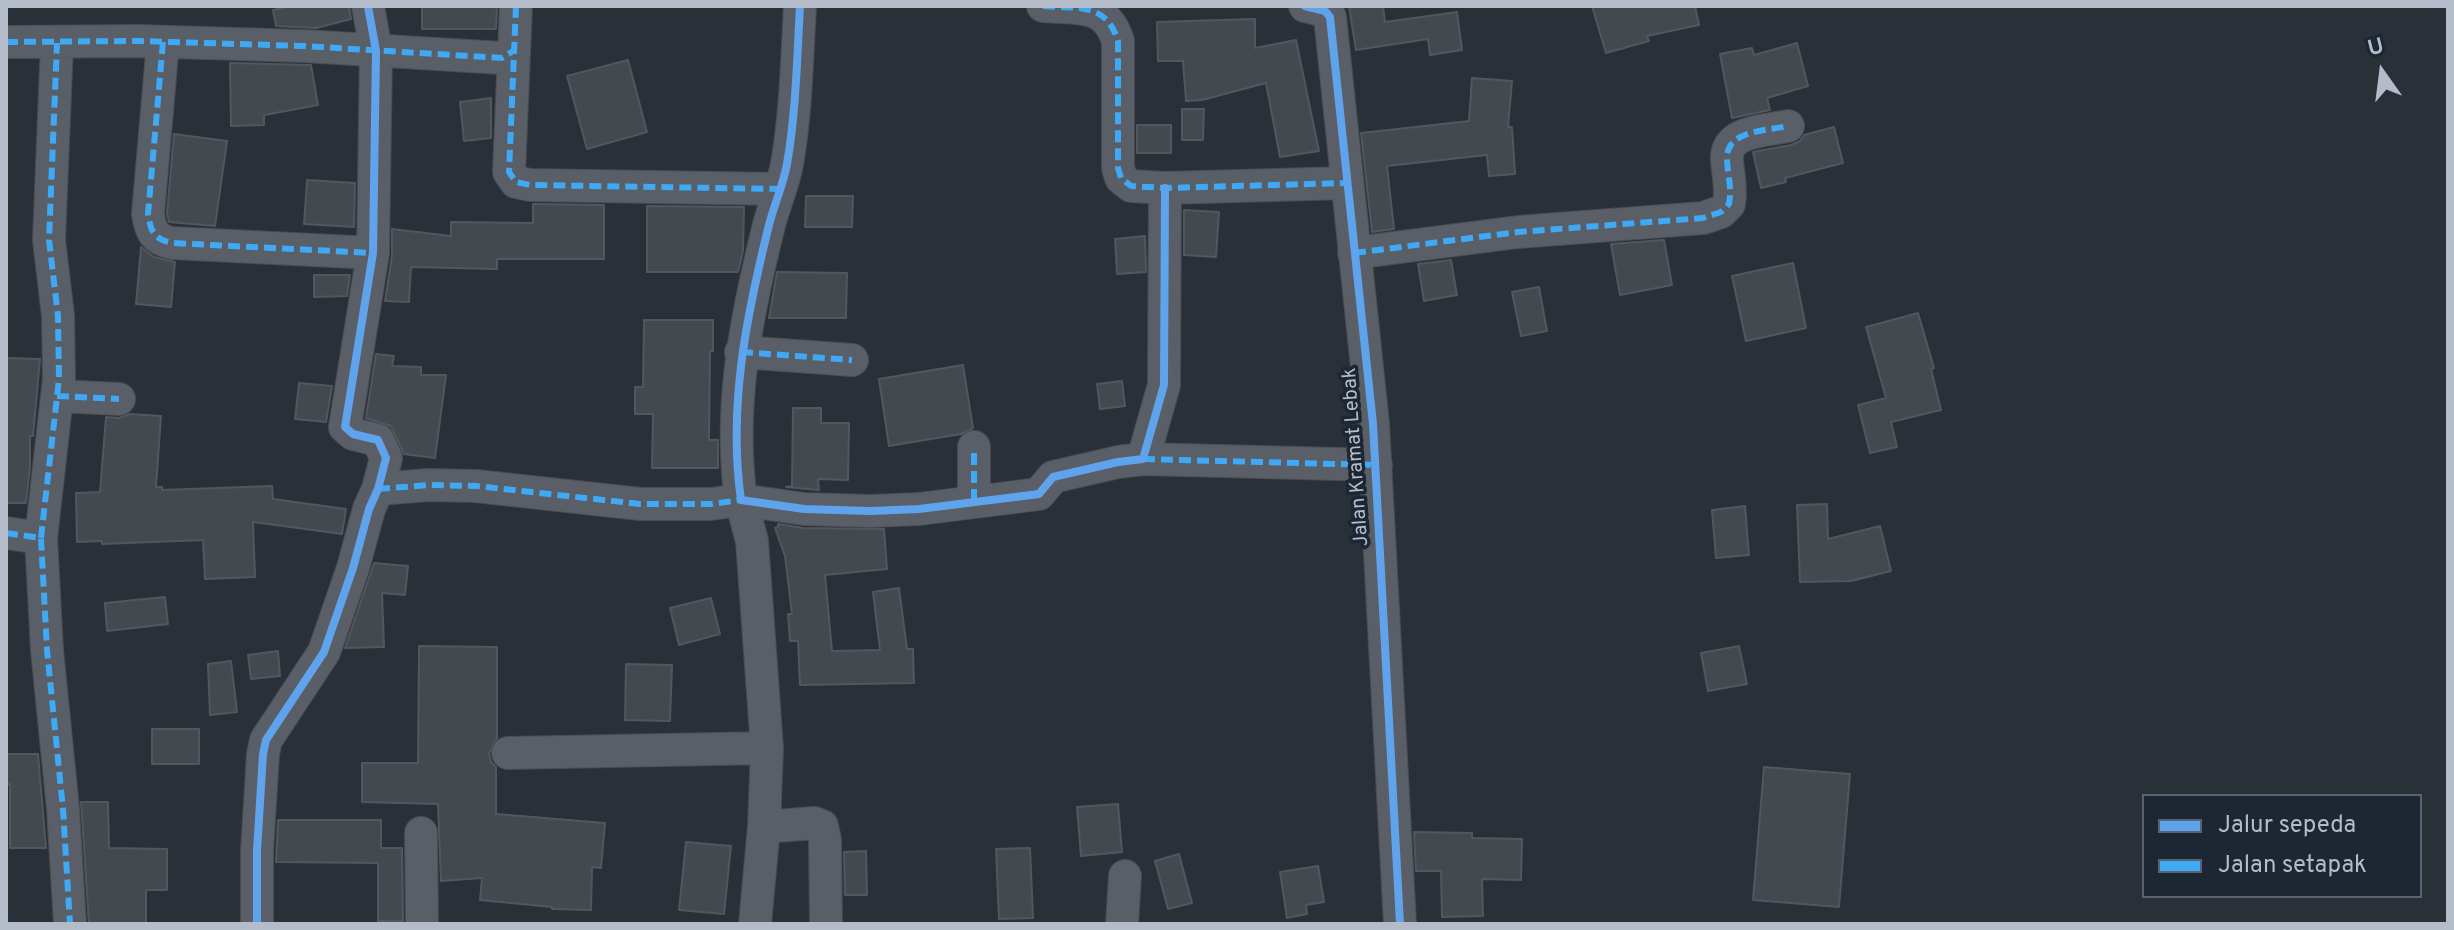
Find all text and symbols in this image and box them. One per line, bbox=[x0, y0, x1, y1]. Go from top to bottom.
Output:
north arrow bbox=[2342, 32, 2422, 112]
text: U bbox=[2365, 33, 2387, 63]
street label: Jalan Kramat Lebak bbox=[1339, 367, 1375, 547]
legend bbox=[2142, 794, 2422, 898]
text: Jalur sepeda bbox=[2218, 811, 2356, 841]
text: Jalan setapak bbox=[2218, 851, 2367, 881]

